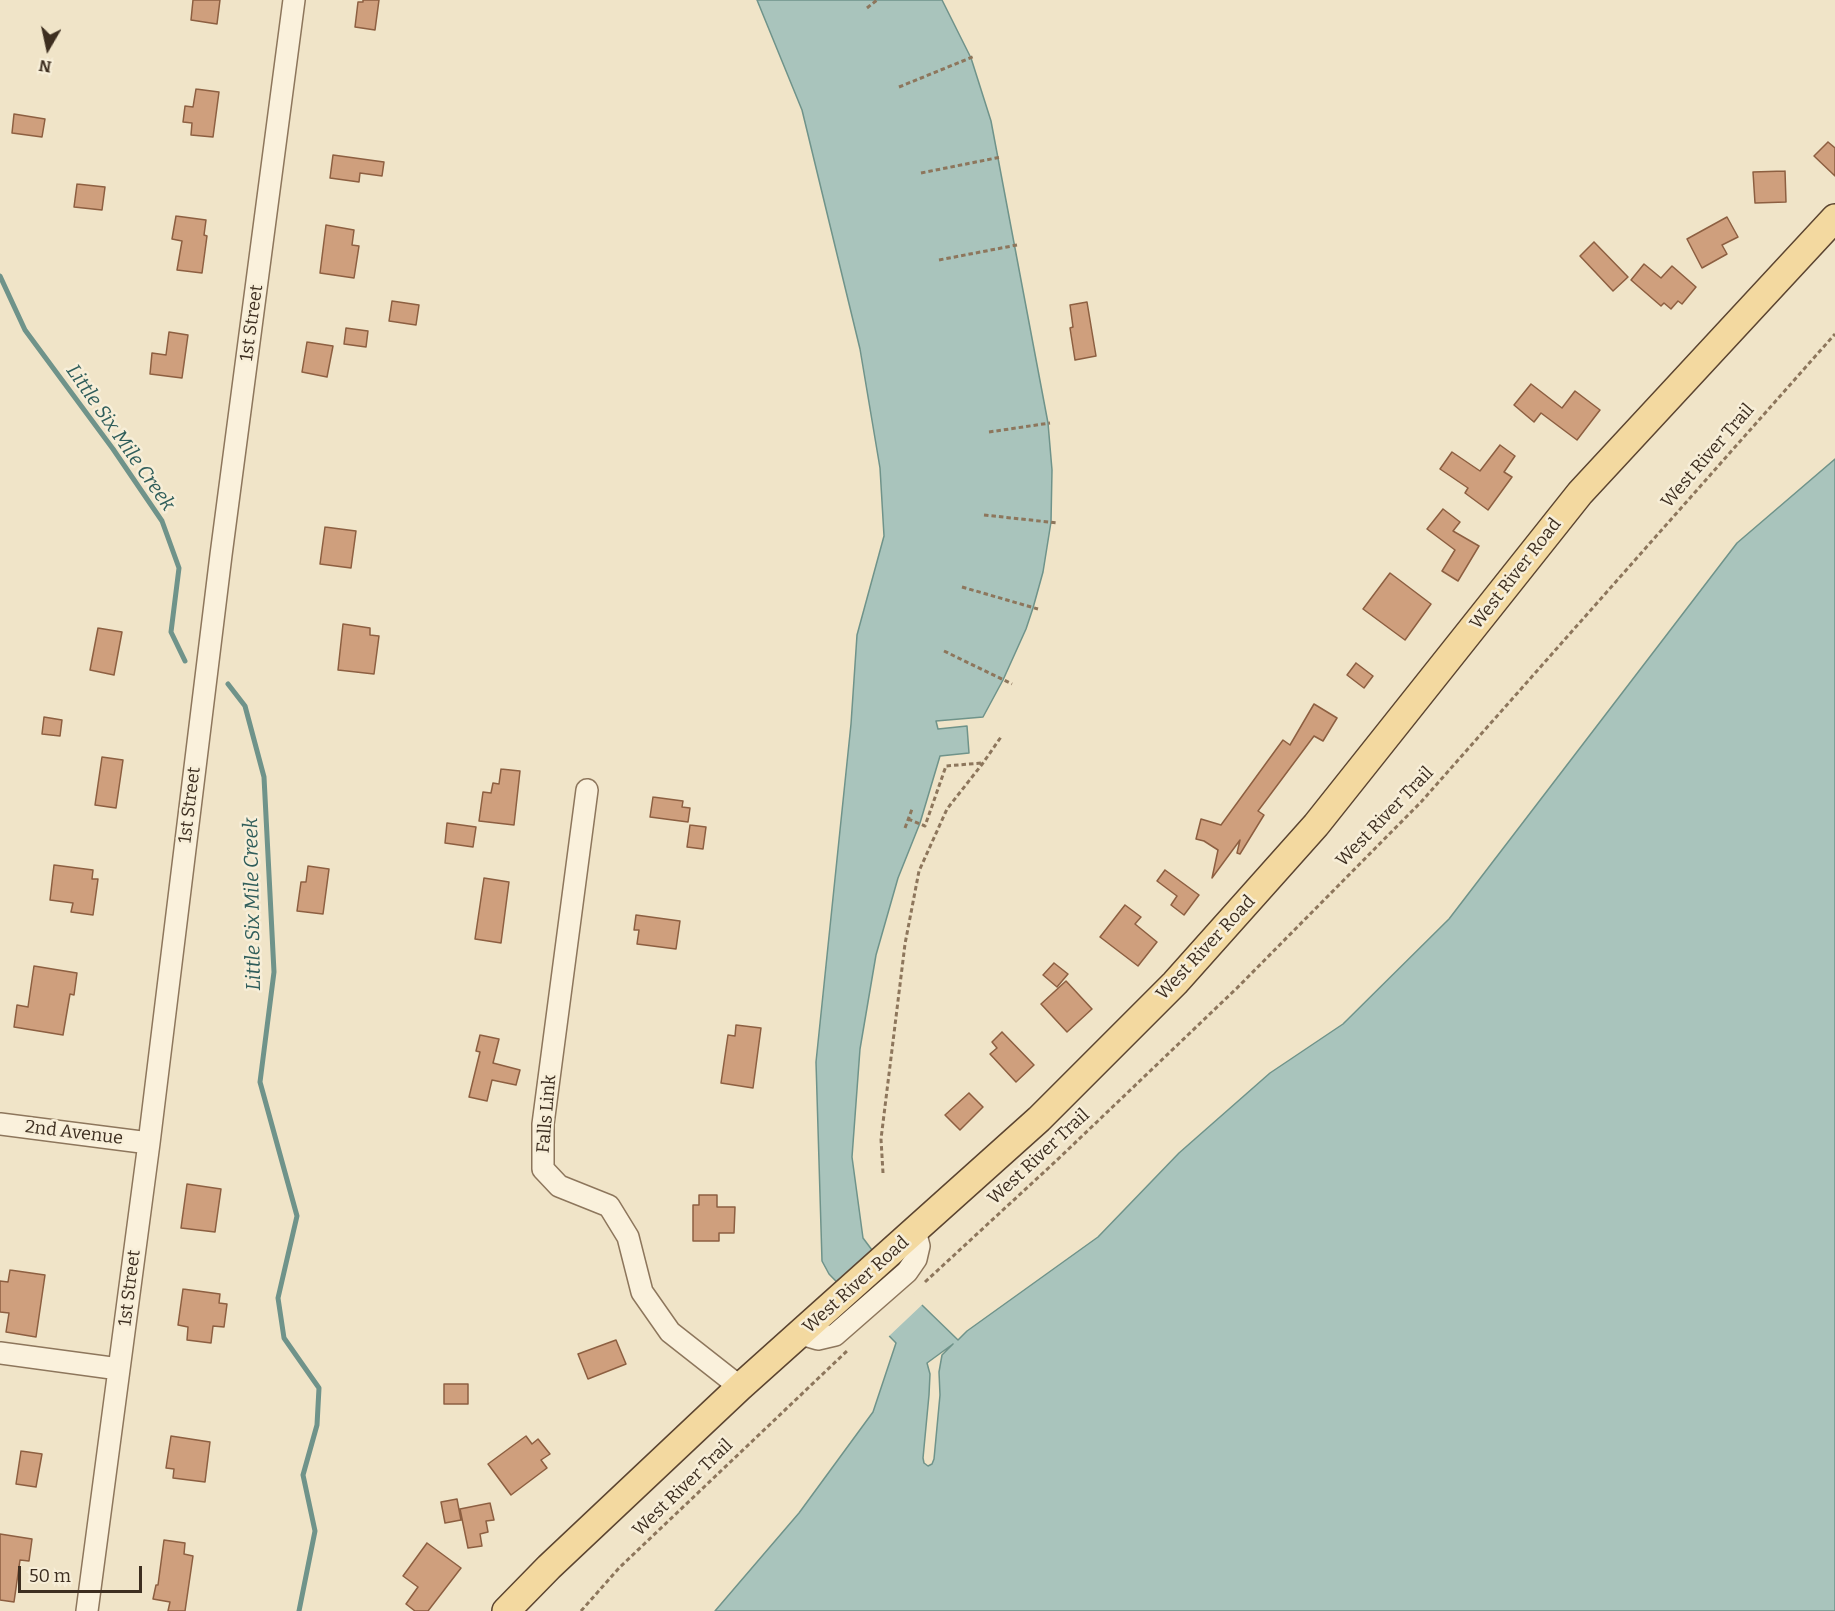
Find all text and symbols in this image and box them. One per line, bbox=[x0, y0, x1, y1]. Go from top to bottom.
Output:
north arrow bbox=[18, 18, 78, 78]
text: N bbox=[38, 56, 53, 77]
street label: 1st Street bbox=[236, 283, 268, 363]
water label: Little Six Mile Creek bbox=[60, 360, 180, 516]
street label: West River Trail bbox=[1657, 400, 1759, 512]
street label: West River Road bbox=[1466, 514, 1566, 634]
street label: West River Trail bbox=[1332, 762, 1438, 872]
street label: 1st Street bbox=[175, 766, 205, 844]
water label: Little Six Mile Creek bbox=[239, 817, 267, 991]
street label: West River Road bbox=[1152, 891, 1260, 1005]
street label: Falls Link bbox=[533, 1074, 561, 1154]
street label: West River Trail bbox=[984, 1105, 1094, 1209]
street label: 2nd Avenue bbox=[24, 1116, 124, 1150]
street label: West River Road bbox=[799, 1232, 913, 1338]
street label: 1st Street bbox=[115, 1249, 145, 1327]
street label: West River Trail bbox=[628, 1435, 738, 1541]
scale bar bbox=[21, 1554, 146, 1592]
text: 50 m bbox=[29, 1565, 71, 1587]

